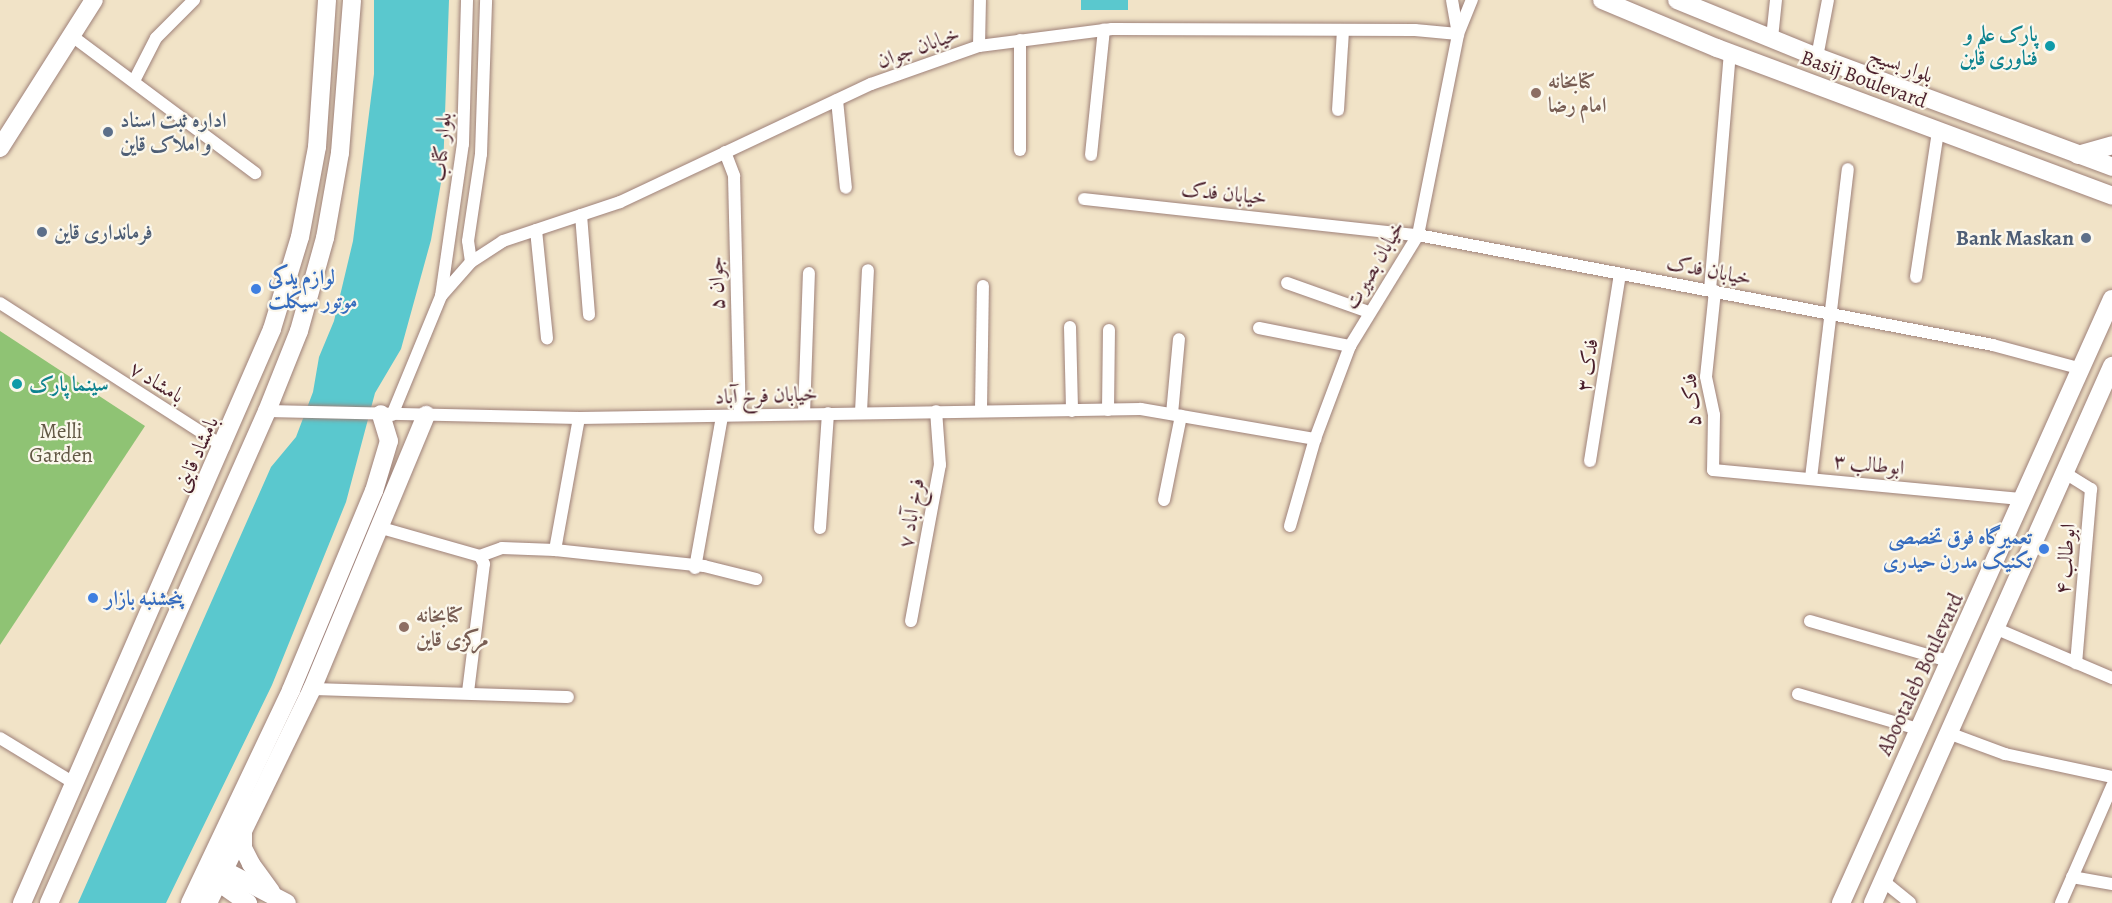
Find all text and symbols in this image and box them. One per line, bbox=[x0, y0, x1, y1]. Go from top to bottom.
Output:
street label: خیابان جوان bbox=[873, 20, 963, 74]
place label: پارک علم و فناوری قاین bbox=[1959, 21, 2038, 71]
marker: پارک علم و فناوری قاین bbox=[2043, 39, 2057, 53]
street label: بلوار بسیج bbox=[1865, 42, 1937, 88]
street label: Basij Boulevard bbox=[1797, 44, 1931, 114]
place label: کتابخانه امام رضا bbox=[1548, 68, 1607, 118]
marker: کتابخانه امام رضا bbox=[1529, 86, 1543, 100]
place label: اداره ثبت اسناد و املاک قاین bbox=[120, 107, 227, 157]
street label: بلوار کتاب bbox=[425, 111, 457, 183]
marker: اداره ثبت اسناد و املاک قاین bbox=[101, 125, 115, 139]
street label: خیابان فدک bbox=[1180, 176, 1268, 210]
street label: خیابان بصیرت bbox=[1338, 216, 1410, 314]
place label: فرمانداری قاین bbox=[54, 219, 153, 245]
marker: فرمانداری قاین bbox=[35, 225, 49, 239]
place label: Bank Maskan bbox=[1956, 225, 2074, 251]
marker: Bank Maskan bbox=[2079, 231, 2093, 245]
street label: خیابان فدک bbox=[1664, 249, 1754, 291]
street label: جوان ۵ bbox=[703, 256, 729, 310]
place label: لوازم یدکی موتور سیکلت bbox=[268, 264, 357, 314]
marker: لوازم یدکی موتور سیکلت bbox=[249, 282, 263, 296]
street label: فدک ۳ bbox=[1570, 337, 1604, 393]
street label: بامشاد ۷ bbox=[125, 356, 189, 408]
place label: سینما پارک bbox=[29, 371, 109, 397]
street label: فدک ۵ bbox=[1676, 372, 1706, 428]
marker: سینما پارک bbox=[10, 377, 24, 391]
street label: خیابان فرخ آباد bbox=[714, 381, 818, 409]
street label: بامشاد قاینی bbox=[168, 412, 224, 496]
park label: Melli Garden bbox=[29, 418, 93, 468]
street label: ابوطالب ۳ bbox=[1832, 448, 1906, 480]
street label: فرخ آباد ۷ bbox=[892, 476, 930, 550]
street label: ابوطالب ۴ bbox=[2049, 522, 2081, 596]
place label: تعمیرگاه فوق تخصصی تکنیک مدرن حیدری bbox=[1883, 524, 2032, 574]
marker: تعمیرگاه فوق تخصصی تکنیک مدرن حیدری bbox=[2037, 542, 2051, 556]
place label: پنجشنبه بازار bbox=[105, 585, 183, 611]
street label: Abootaleb Boulevard bbox=[1871, 589, 1969, 759]
marker: پنجشنبه بازار bbox=[86, 591, 100, 605]
place label: کتابخانه مرکزی قاین bbox=[416, 602, 488, 652]
marker: کتابخانه مرکزی قاین bbox=[397, 620, 411, 634]

